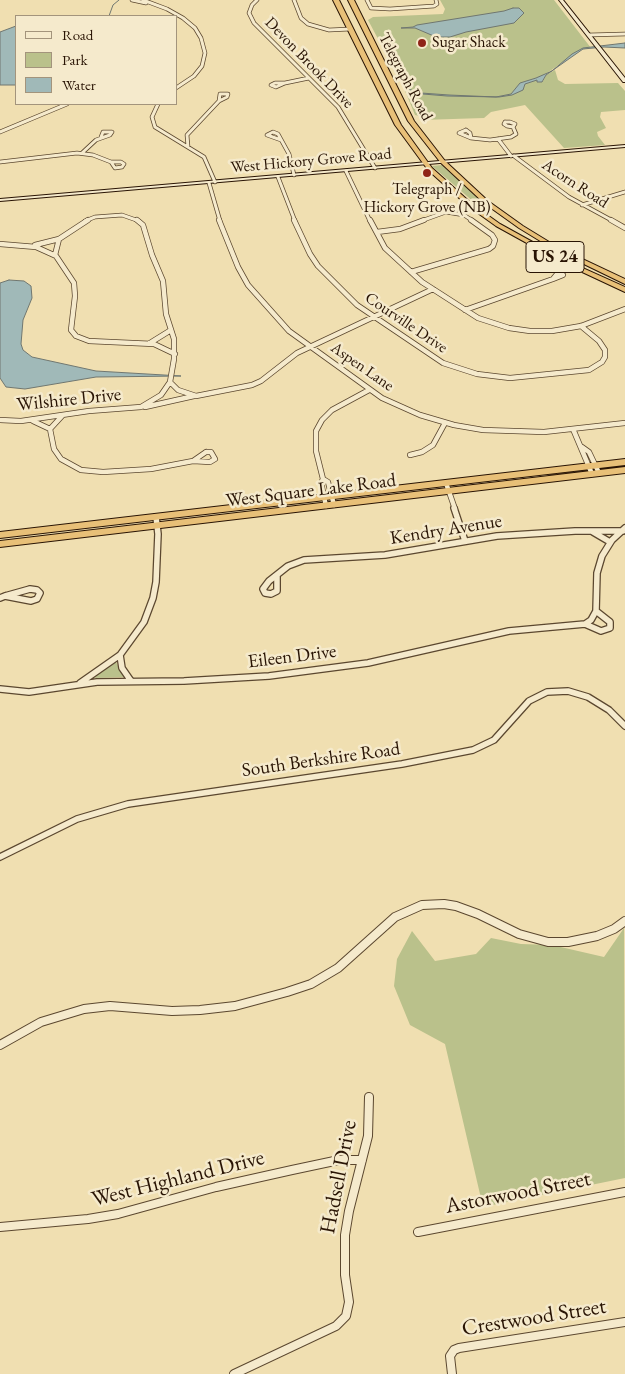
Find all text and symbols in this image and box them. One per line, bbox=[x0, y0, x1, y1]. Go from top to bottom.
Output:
street label: Devon Brook Drive bbox=[261, 13, 357, 113]
legend bbox=[15, 15, 178, 105]
text: Road bbox=[62, 25, 93, 44]
street label: Telegraph Road bbox=[374, 30, 436, 124]
place label: Sugar Shack bbox=[432, 33, 506, 53]
marker: Sugar Shack bbox=[416, 37, 428, 49]
text: Park bbox=[62, 50, 88, 69]
text: Water bbox=[62, 75, 96, 94]
street label: West Hickory Grove Road bbox=[230, 144, 392, 178]
street label: Acorn Road bbox=[538, 155, 612, 213]
marker: Telegraph / Hickory Grove (NB) bbox=[421, 167, 433, 179]
place label: Telegraph / Hickory Grove (NB) bbox=[363, 180, 491, 218]
road number: US 24 bbox=[526, 242, 584, 272]
street label: Courville Drive bbox=[361, 288, 451, 358]
street label: Aspen Lane bbox=[327, 338, 397, 396]
street label: Wilshire Drive bbox=[16, 383, 122, 417]
street label: West Square Lake Road bbox=[225, 469, 397, 513]
street label: Kendry Avenue bbox=[388, 510, 504, 550]
street label: Eileen Drive bbox=[246, 640, 338, 674]
street label: South Berkshire Road bbox=[240, 738, 402, 782]
street label: Hadsell Drive bbox=[315, 1118, 363, 1236]
street label: West Highland Drive bbox=[89, 1145, 267, 1213]
street label: Astorwood Street bbox=[443, 1166, 593, 1220]
street label: Crestwood Street bbox=[460, 1294, 608, 1342]

